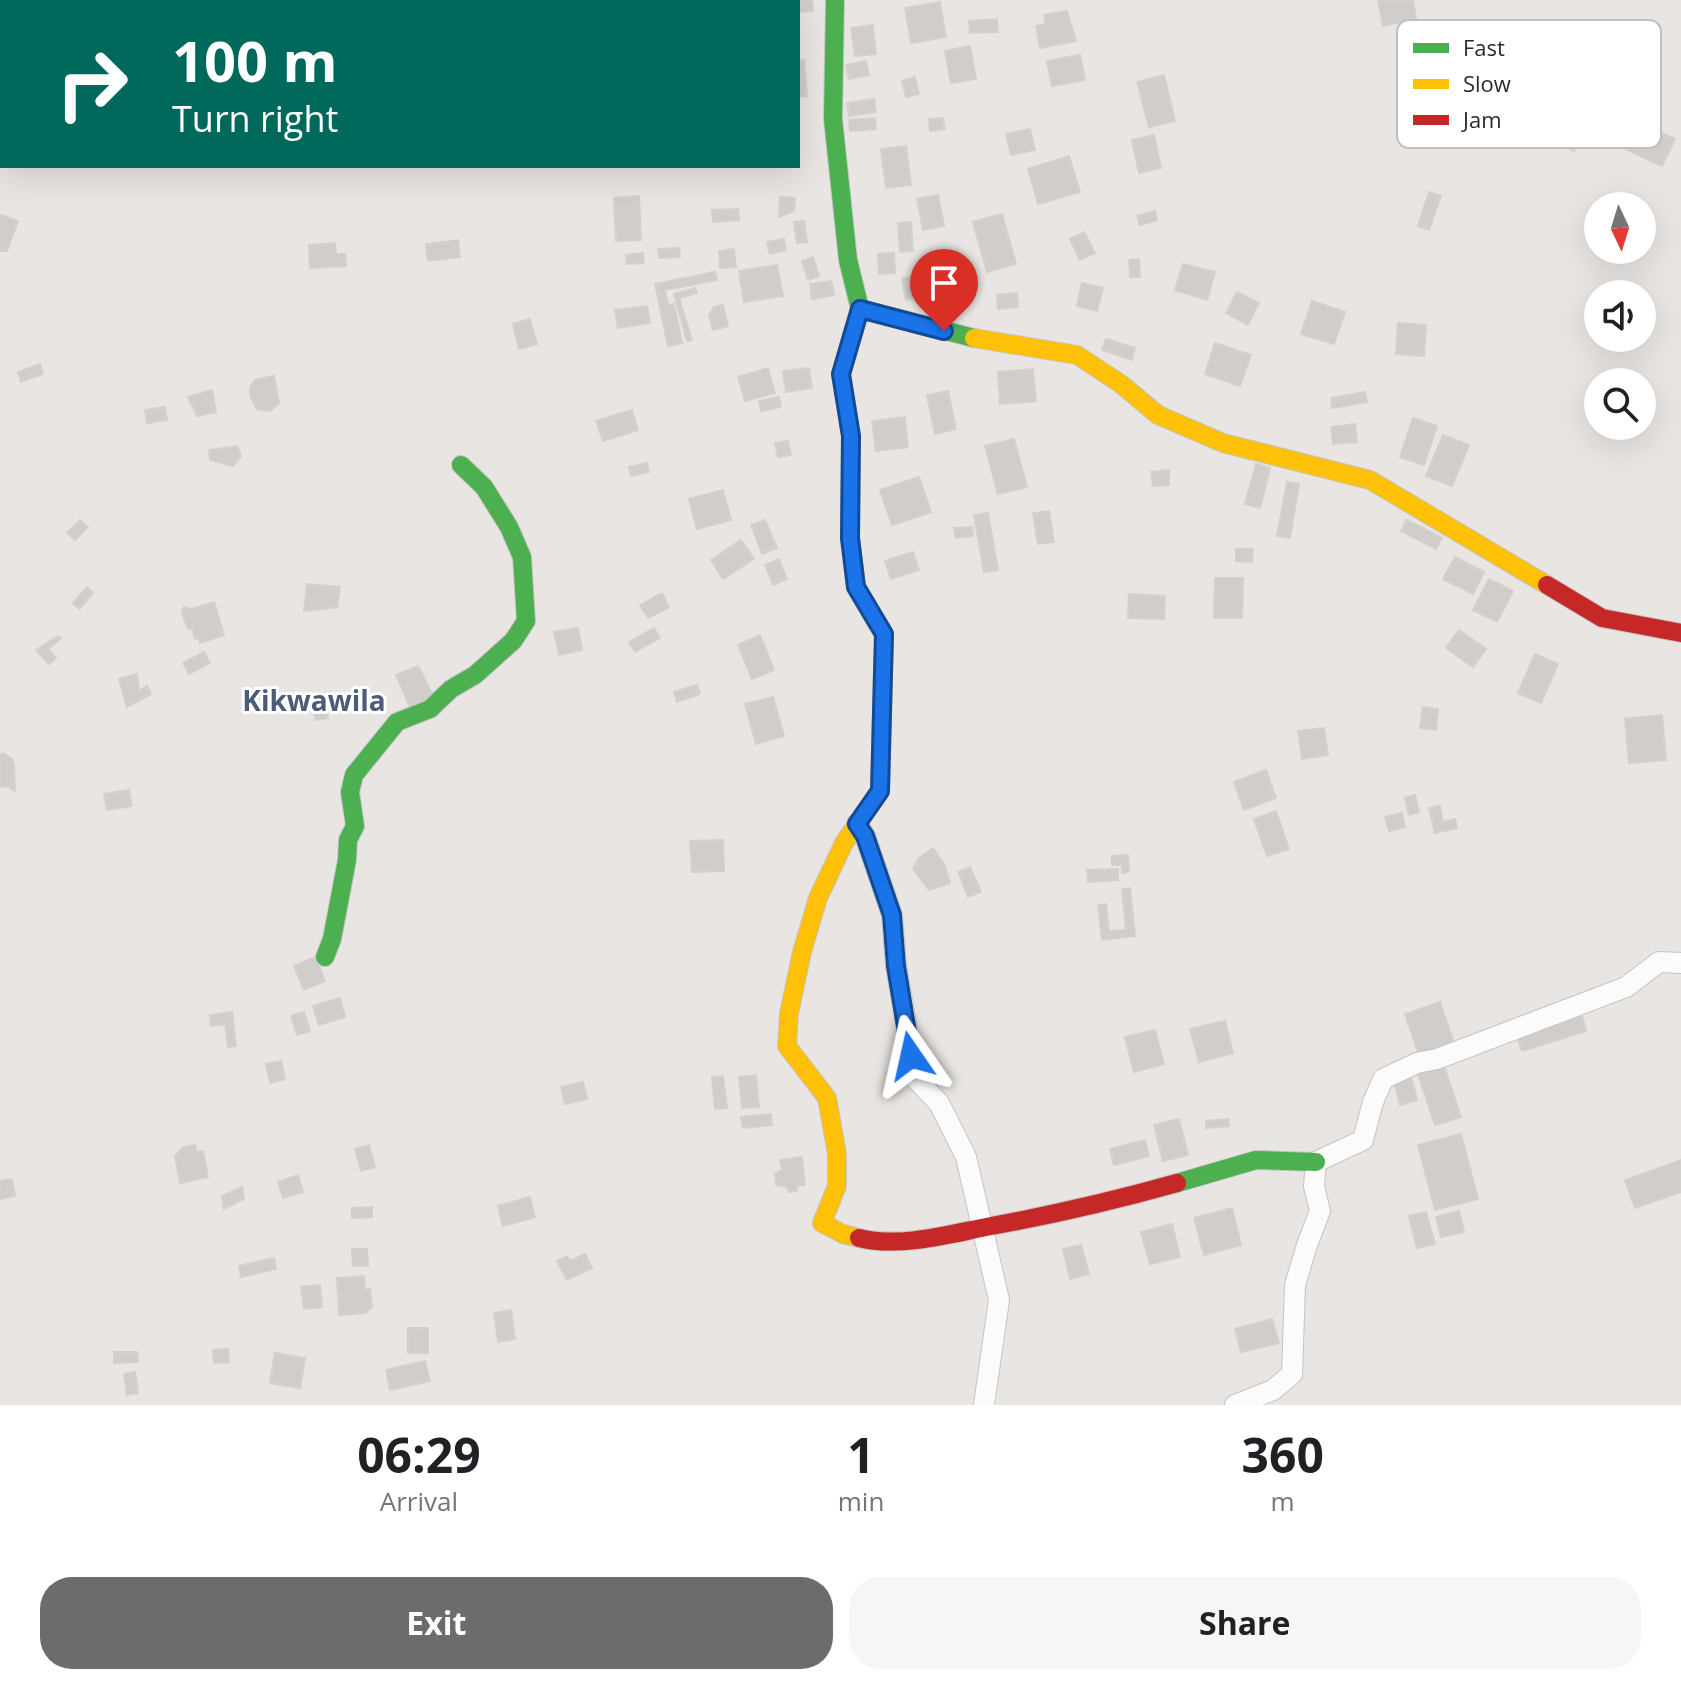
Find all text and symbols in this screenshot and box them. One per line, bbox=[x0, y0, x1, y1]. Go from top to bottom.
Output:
legend bbox=[1397, 20, 1661, 148]
text: 100 m bbox=[172, 22, 338, 98]
icon: right bbox=[40, 32, 144, 136]
text: Fast bbox=[1463, 32, 1505, 62]
text: Slow bbox=[1463, 68, 1511, 98]
text: Turn right bbox=[172, 94, 338, 143]
text: Jam bbox=[1461, 104, 1502, 134]
north arrow bbox=[1584, 192, 1656, 264]
map controls bbox=[1584, 192, 1656, 440]
pin bbox=[910, 249, 978, 331]
icon: arrive bbox=[922, 261, 966, 305]
button: sound bbox=[1584, 280, 1656, 352]
button: search bbox=[1584, 368, 1656, 440]
district label: Kikwawila bbox=[242, 681, 386, 719]
position arrow bbox=[869, 1014, 953, 1098]
text: 06:29 bbox=[357, 1422, 481, 1487]
text: 1 bbox=[847, 1422, 875, 1487]
text: 360 bbox=[1241, 1422, 1324, 1487]
text: Arrival bbox=[380, 1483, 458, 1519]
text: min bbox=[838, 1483, 884, 1519]
text: m bbox=[1271, 1483, 1295, 1519]
button: Exit bbox=[40, 1577, 833, 1669]
button: Share bbox=[849, 1577, 1641, 1669]

